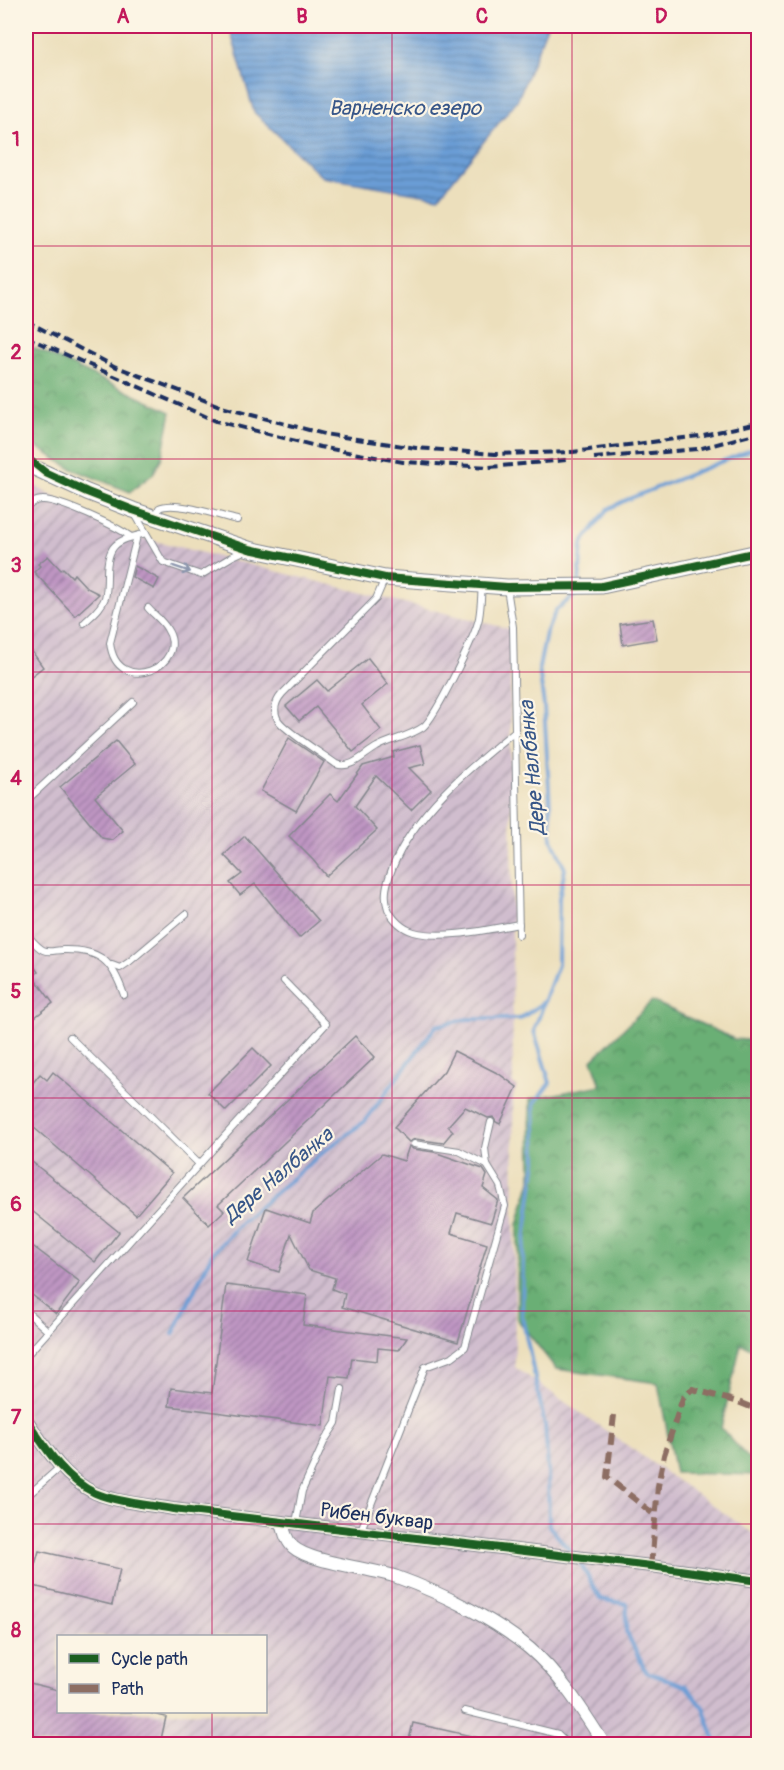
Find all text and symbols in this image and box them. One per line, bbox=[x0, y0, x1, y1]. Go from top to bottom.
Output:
text: A bbox=[117, 4, 130, 29]
text: B bbox=[296, 4, 308, 29]
text: C bbox=[476, 4, 488, 29]
text: D bbox=[655, 4, 668, 29]
water label: Варненско езеро bbox=[329, 95, 483, 122]
text: 1 bbox=[12, 127, 20, 152]
text: 2 bbox=[10, 340, 22, 365]
text: 3 bbox=[10, 553, 22, 578]
one-way arrow bbox=[172, 564, 190, 575]
water label: Дере Налбанка bbox=[513, 698, 552, 837]
text: 4 bbox=[10, 766, 22, 791]
text: 5 bbox=[11, 979, 22, 1004]
water label: Дере Налбанка bbox=[217, 1121, 340, 1230]
text: 6 bbox=[10, 1192, 22, 1217]
text: 7 bbox=[11, 1405, 22, 1430]
street label: Рибен буквар bbox=[319, 1497, 435, 1536]
text: 8 bbox=[11, 1618, 21, 1643]
legend bbox=[57, 1635, 267, 1713]
text: Cycle path bbox=[111, 1648, 188, 1671]
text: Path bbox=[111, 1678, 144, 1701]

